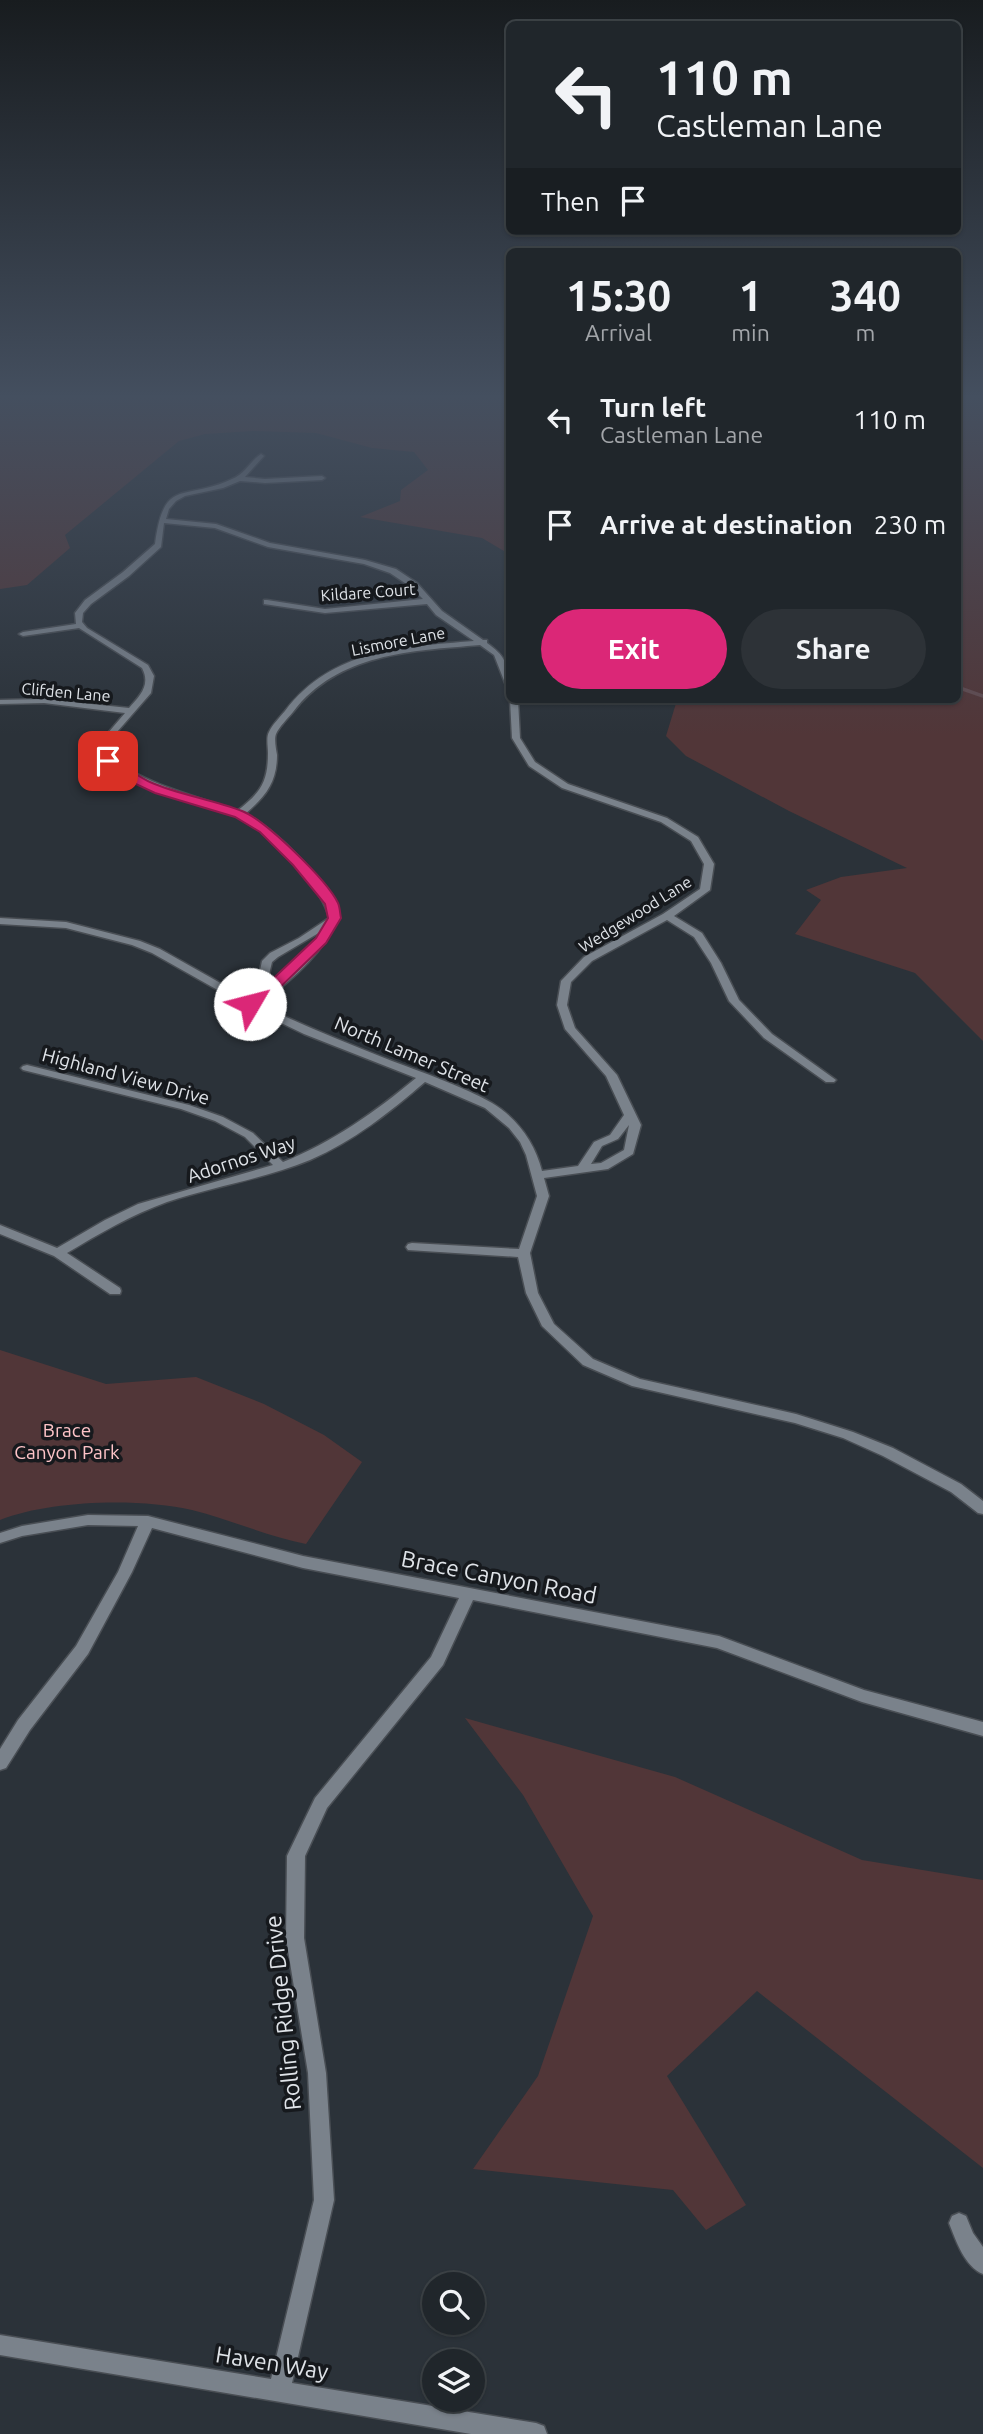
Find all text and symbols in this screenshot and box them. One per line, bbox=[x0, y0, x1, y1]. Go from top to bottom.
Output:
icon: left bbox=[541, 49, 632, 140]
text: 110 m bbox=[656, 49, 793, 104]
text: Castleman Lane bbox=[656, 107, 883, 143]
icon: arrive bbox=[614, 182, 652, 220]
text: Then bbox=[541, 187, 600, 216]
text: 15:30 bbox=[566, 272, 671, 319]
text: 1 bbox=[739, 272, 762, 319]
text: 340 bbox=[830, 272, 901, 319]
text: Arrival bbox=[585, 320, 652, 345]
text: min bbox=[731, 320, 770, 345]
text: m bbox=[855, 320, 875, 345]
text: Turn left bbox=[600, 393, 706, 422]
icon: left bbox=[541, 401, 579, 439]
text: 110 m bbox=[854, 405, 926, 434]
text: Castleman Lane bbox=[600, 422, 763, 447]
icon: arrive bbox=[541, 506, 579, 544]
text: Arrive at destination bbox=[600, 510, 853, 539]
text: 230 m bbox=[874, 510, 946, 539]
street label: Kildare Court bbox=[320, 580, 417, 604]
button: Exit bbox=[541, 609, 727, 689]
button: Share bbox=[741, 609, 926, 689]
street label: Lismore Lane bbox=[350, 623, 446, 659]
street label: Clifden Lane bbox=[21, 679, 111, 705]
pin bbox=[78, 731, 138, 791]
icon: arrive bbox=[89, 742, 127, 780]
street label: Wedgewood Lane bbox=[575, 872, 695, 956]
position arrow bbox=[213, 967, 287, 1041]
street label: North Lamer Street bbox=[332, 1012, 493, 1097]
street label: Highland View Drive bbox=[40, 1043, 212, 1109]
street label: Adornos Way bbox=[184, 1131, 298, 1187]
park label: Brace Canyon Park bbox=[14, 1419, 120, 1463]
street label: Brace Canyon Road bbox=[399, 1545, 599, 1608]
street label: Rolling Ridge Drive bbox=[260, 1914, 305, 2112]
map controls bbox=[422, 2272, 485, 2412]
button: search bbox=[422, 2272, 485, 2335]
street label: Haven Way bbox=[214, 2341, 330, 2384]
button: layers bbox=[422, 2349, 485, 2412]

